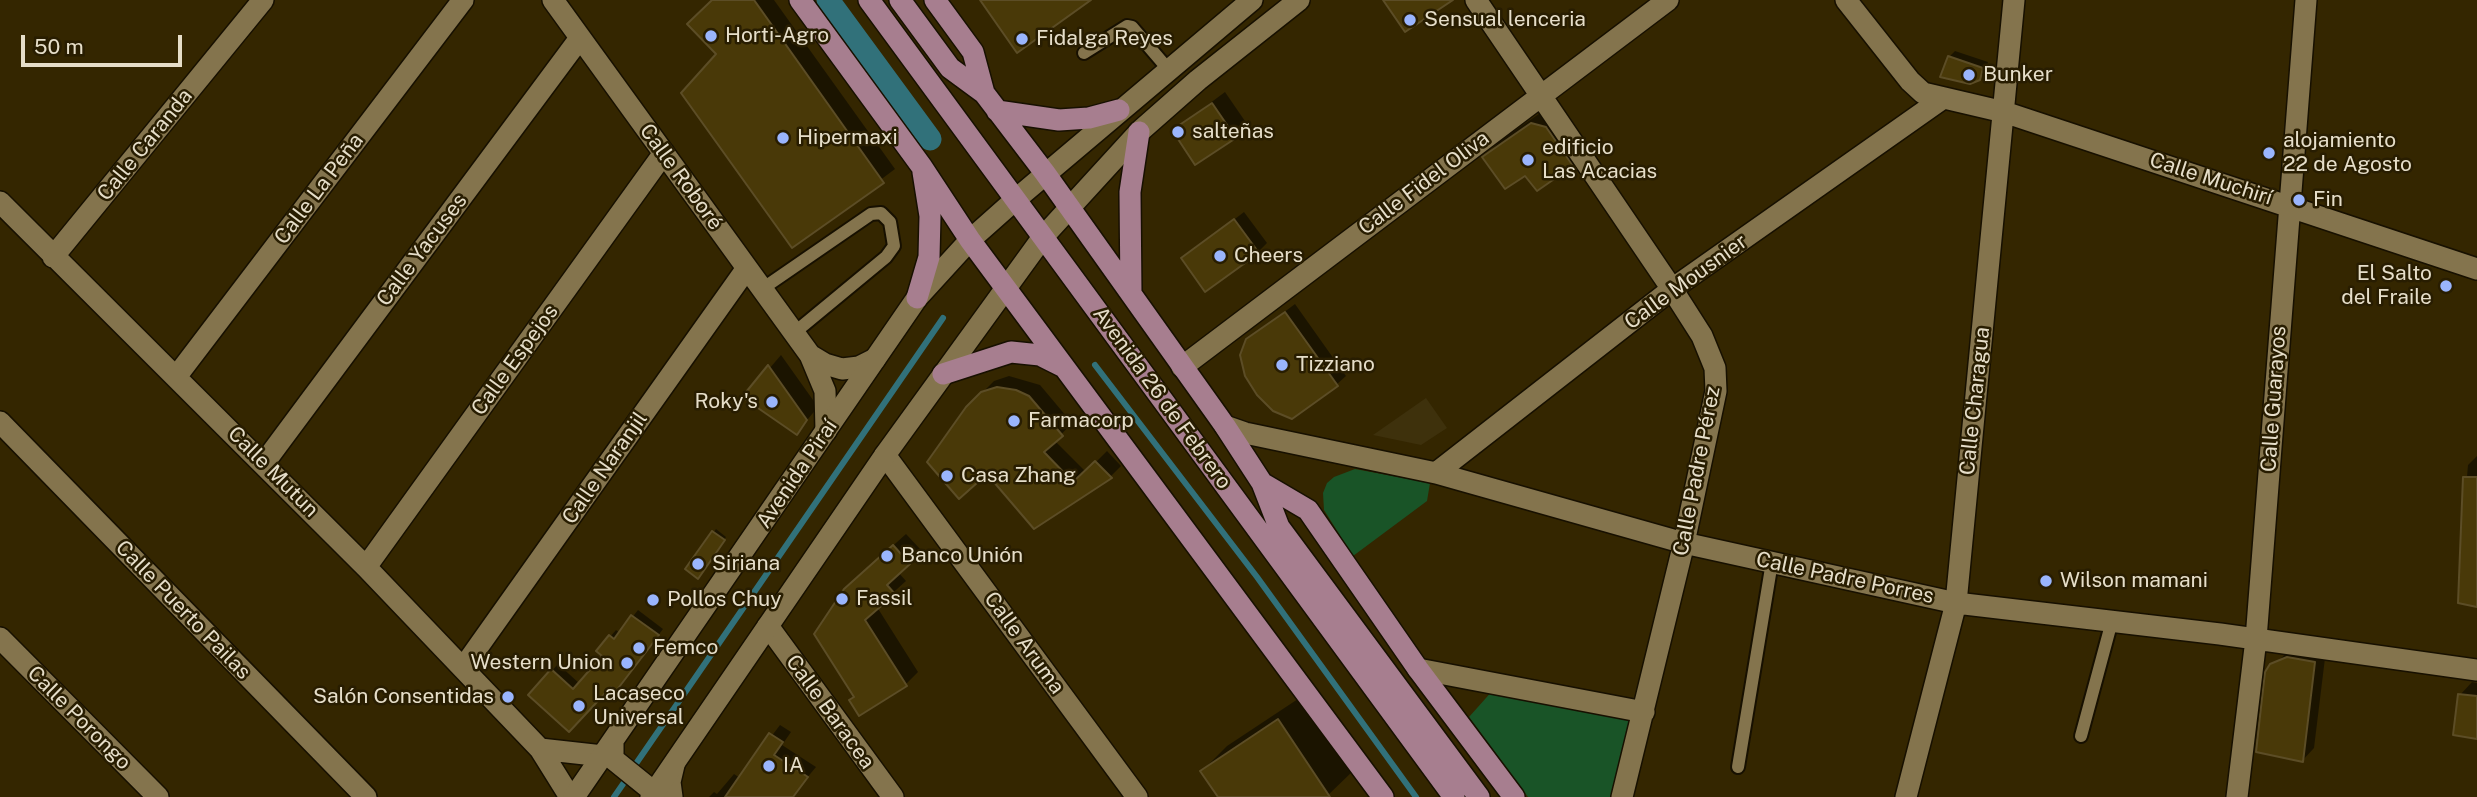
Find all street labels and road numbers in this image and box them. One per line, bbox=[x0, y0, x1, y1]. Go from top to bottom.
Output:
street label: Calle Caranda bbox=[92, 84, 198, 206]
street label: Calle Roboré bbox=[634, 119, 728, 235]
street label: Calle Fidel Oliva bbox=[1354, 126, 1494, 240]
street label: Calle La Peña bbox=[269, 129, 369, 249]
street label: Calle Muchirí bbox=[2146, 147, 2276, 211]
street label: Calle Yacuses bbox=[371, 189, 473, 311]
street label: Calle Mousnier bbox=[1620, 229, 1752, 335]
street label: Calle Espejos bbox=[466, 300, 564, 420]
street label: Avenida 26 de Febrero bbox=[1087, 302, 1237, 494]
street label: Calle Guarayos bbox=[2256, 325, 2292, 473]
street label: Calle Charagua bbox=[1955, 326, 1995, 476]
street label: Calle Padre Pérez bbox=[1668, 384, 1726, 558]
street label: Calle Naranjil bbox=[557, 407, 653, 529]
street label: Avenida Piraí bbox=[751, 415, 843, 533]
street label: Calle Mutun bbox=[222, 421, 324, 523]
street label: Calle Puerto Pailas bbox=[110, 535, 256, 685]
street label: Calle Padre Porres bbox=[1754, 547, 1936, 609]
street label: Calle Aruma bbox=[979, 587, 1069, 699]
street label: Calle Baracea bbox=[780, 650, 880, 774]
street label: Calle Porongo bbox=[22, 661, 136, 775]

